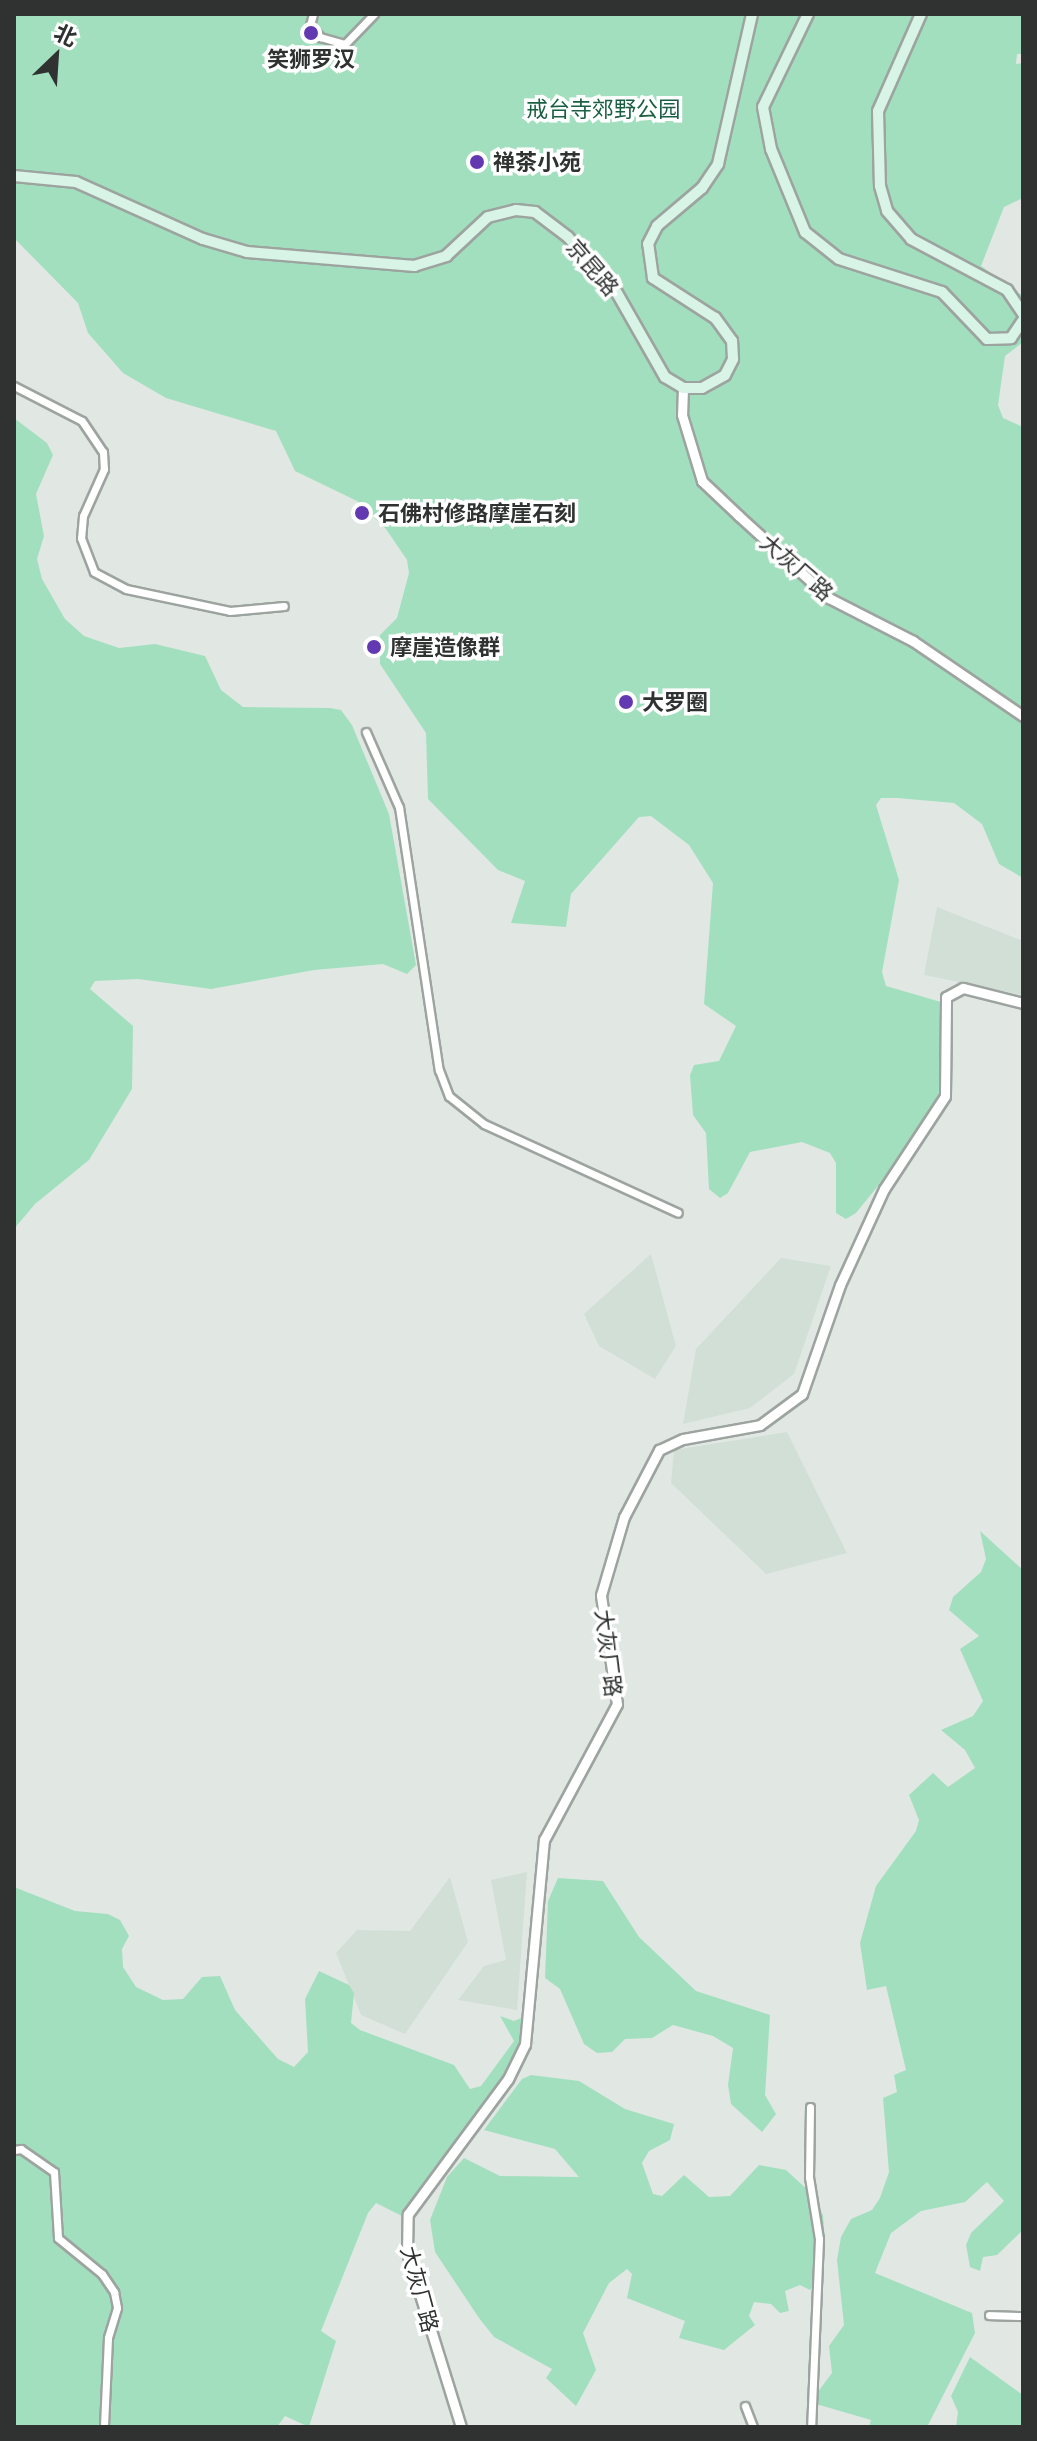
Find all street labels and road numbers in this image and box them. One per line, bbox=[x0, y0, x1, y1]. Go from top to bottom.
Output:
street label: 京昆路 bbox=[561, 233, 625, 301]
street label: 大灰厂路 bbox=[755, 528, 839, 606]
street label: 大灰厂路 bbox=[591, 1608, 627, 1698]
street label: 大灰厂路 bbox=[396, 2243, 444, 2335]

